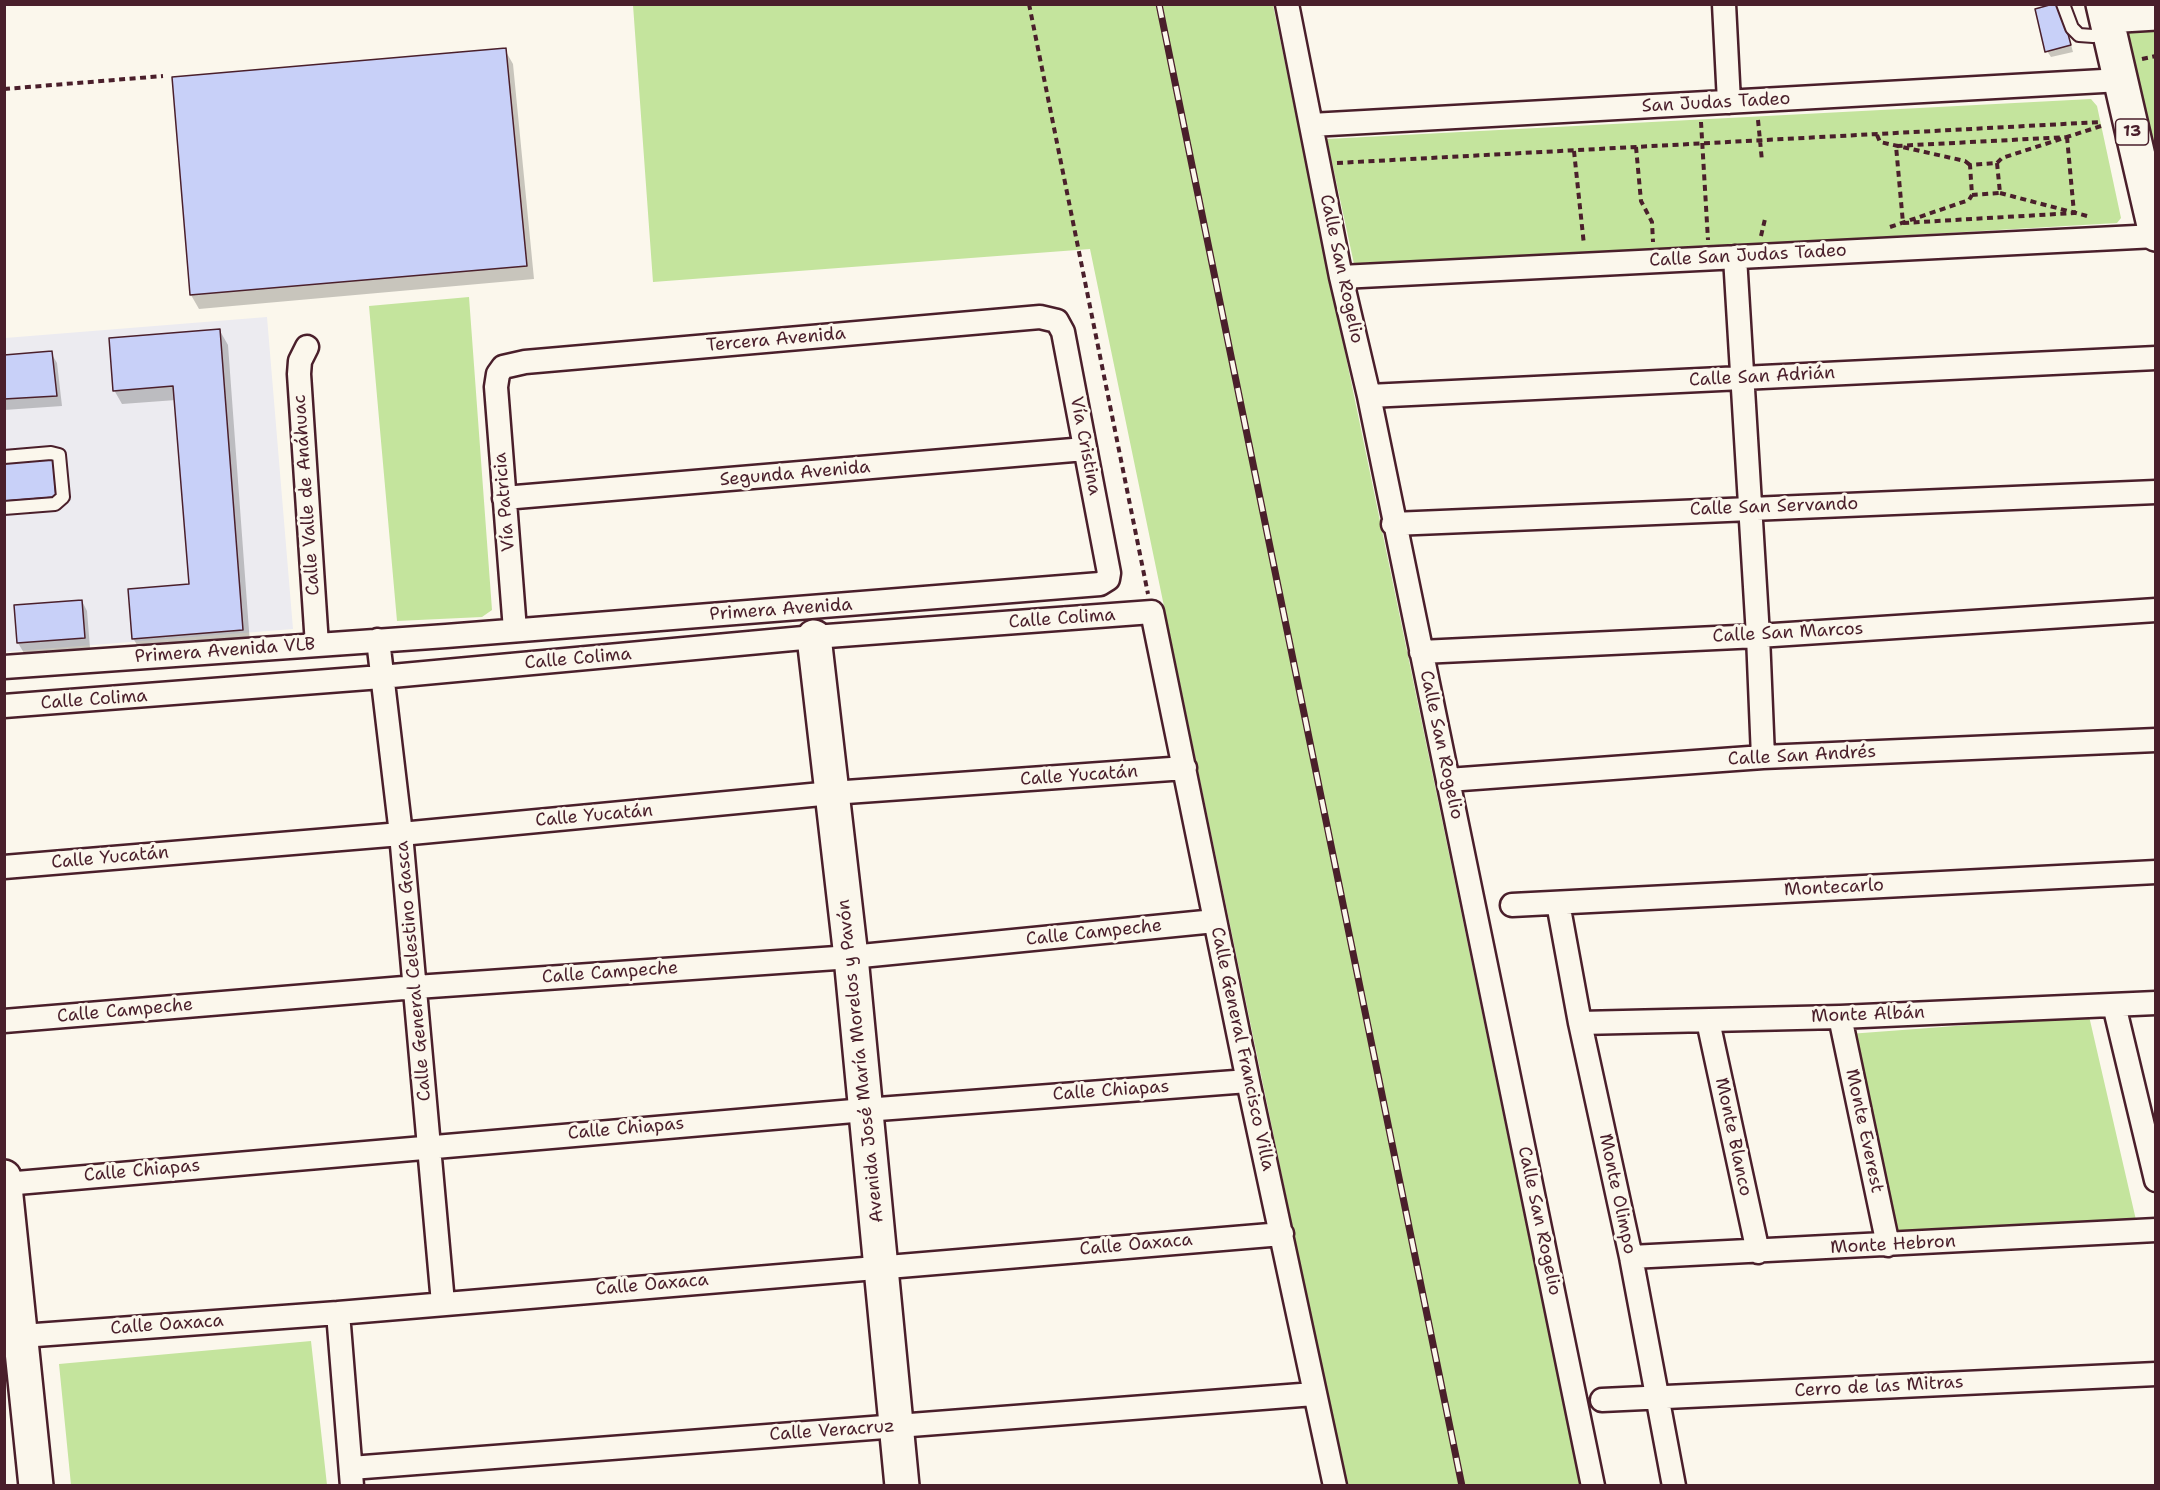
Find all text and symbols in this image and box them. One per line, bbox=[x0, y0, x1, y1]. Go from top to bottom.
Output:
street label: San Judas Tadeo bbox=[1641, 88, 1791, 118]
road number: 13 bbox=[2116, 119, 2148, 145]
street label: Calle San Rogelio bbox=[1315, 193, 1367, 345]
street label: Calle San Judas Tadeo bbox=[1649, 240, 1847, 272]
street label: Tercera Avenida bbox=[705, 323, 847, 357]
street label: Calle San Adrián bbox=[1688, 362, 1836, 392]
street label: Calle Valle de Anáhuac bbox=[289, 394, 325, 596]
street label: Vía Cristina bbox=[1065, 395, 1105, 497]
street label: Vía Patricia bbox=[490, 452, 520, 552]
street label: Segunda Avenida bbox=[719, 457, 871, 491]
street label: Calle San Servando bbox=[1689, 493, 1859, 521]
street label: Primera Avenida bbox=[709, 594, 853, 626]
street label: Calle Colima bbox=[1008, 604, 1116, 634]
street label: Calle San Marcos bbox=[1712, 618, 1864, 648]
street label: Primera Avenida VLB bbox=[134, 634, 316, 668]
street label: Calle Colima bbox=[524, 644, 632, 674]
street label: Calle San Rogelio bbox=[1415, 669, 1467, 821]
street label: Calle Colima bbox=[40, 685, 148, 715]
street label: Calle San Andrés bbox=[1727, 741, 1877, 771]
street label: Calle Yucatán bbox=[1019, 761, 1139, 791]
street label: Calle Yucatán bbox=[534, 800, 654, 832]
street label: Calle General Celestino Gasca bbox=[392, 840, 436, 1102]
street label: Calle Yucatán bbox=[50, 842, 170, 874]
street label: Montecarlo bbox=[1784, 875, 1884, 901]
street label: Avenida José María Morelos y Pavón bbox=[833, 898, 889, 1224]
street label: Calle Campeche bbox=[1025, 915, 1163, 951]
street label: Calle General Francisco Villa bbox=[1206, 925, 1278, 1173]
street label: Calle Campeche bbox=[541, 957, 679, 989]
street label: Calle Campeche bbox=[56, 994, 194, 1028]
street label: Monte Albán bbox=[1811, 1002, 1925, 1028]
street label: Monte Everest bbox=[1840, 1067, 1888, 1195]
street label: Calle Chiapas bbox=[1052, 1076, 1170, 1106]
street label: Monte Blanco bbox=[1710, 1076, 1756, 1198]
street label: Calle Chiapas bbox=[567, 1113, 685, 1145]
street label: Monte Olimpo bbox=[1594, 1132, 1640, 1256]
street label: Calle San Rogelio bbox=[1513, 1145, 1565, 1297]
street label: Calle Chiapas bbox=[83, 1155, 201, 1187]
street label: Calle Oaxaca bbox=[1079, 1229, 1193, 1261]
street label: Monte Hebron bbox=[1830, 1231, 1956, 1259]
street label: Calle Oaxaca bbox=[595, 1269, 709, 1301]
street label: Calle Oaxaca bbox=[110, 1310, 224, 1340]
street label: Cerro de las Mitras bbox=[1794, 1372, 1964, 1402]
street label: Calle Veracruz bbox=[769, 1416, 895, 1446]

